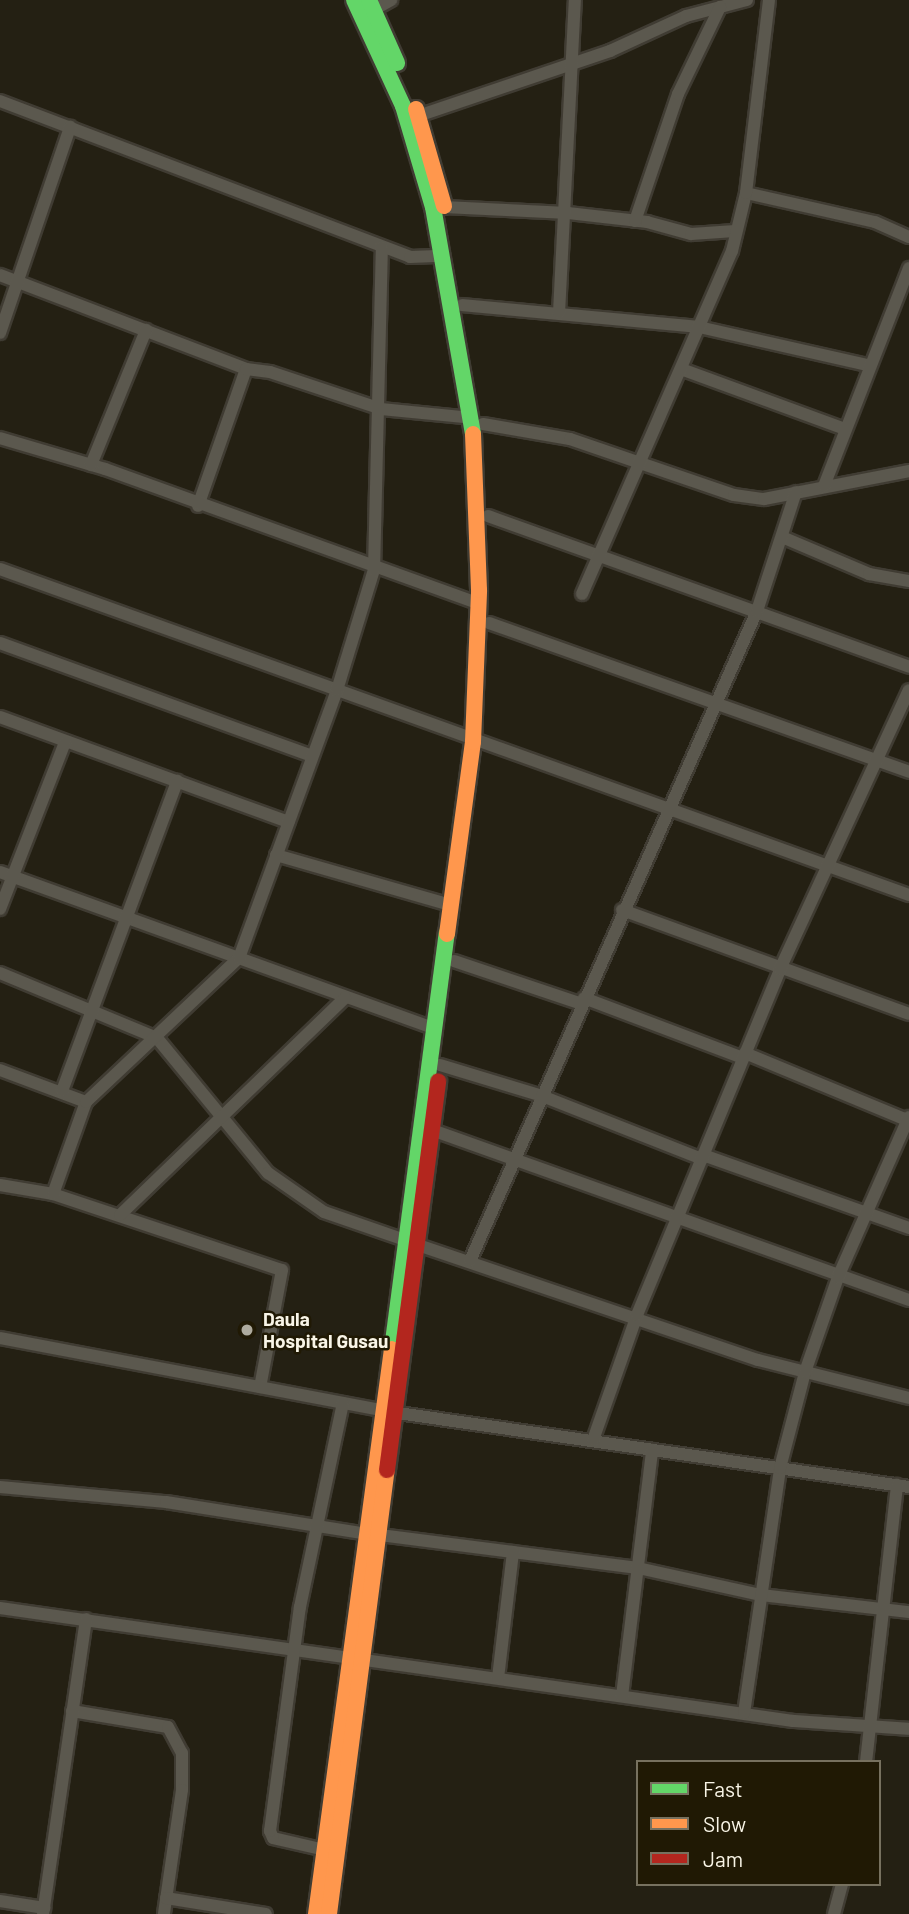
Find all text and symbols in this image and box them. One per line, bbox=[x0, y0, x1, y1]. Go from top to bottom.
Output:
place label: Daula Hospital Gusau bbox=[263, 1308, 388, 1352]
marker: Daula Hospital Gusau bbox=[237, 1320, 257, 1340]
legend bbox=[636, 1760, 881, 1886]
text: Fast bbox=[703, 1776, 743, 1801]
text: Slow bbox=[703, 1811, 746, 1836]
text: Jam bbox=[703, 1846, 743, 1871]

